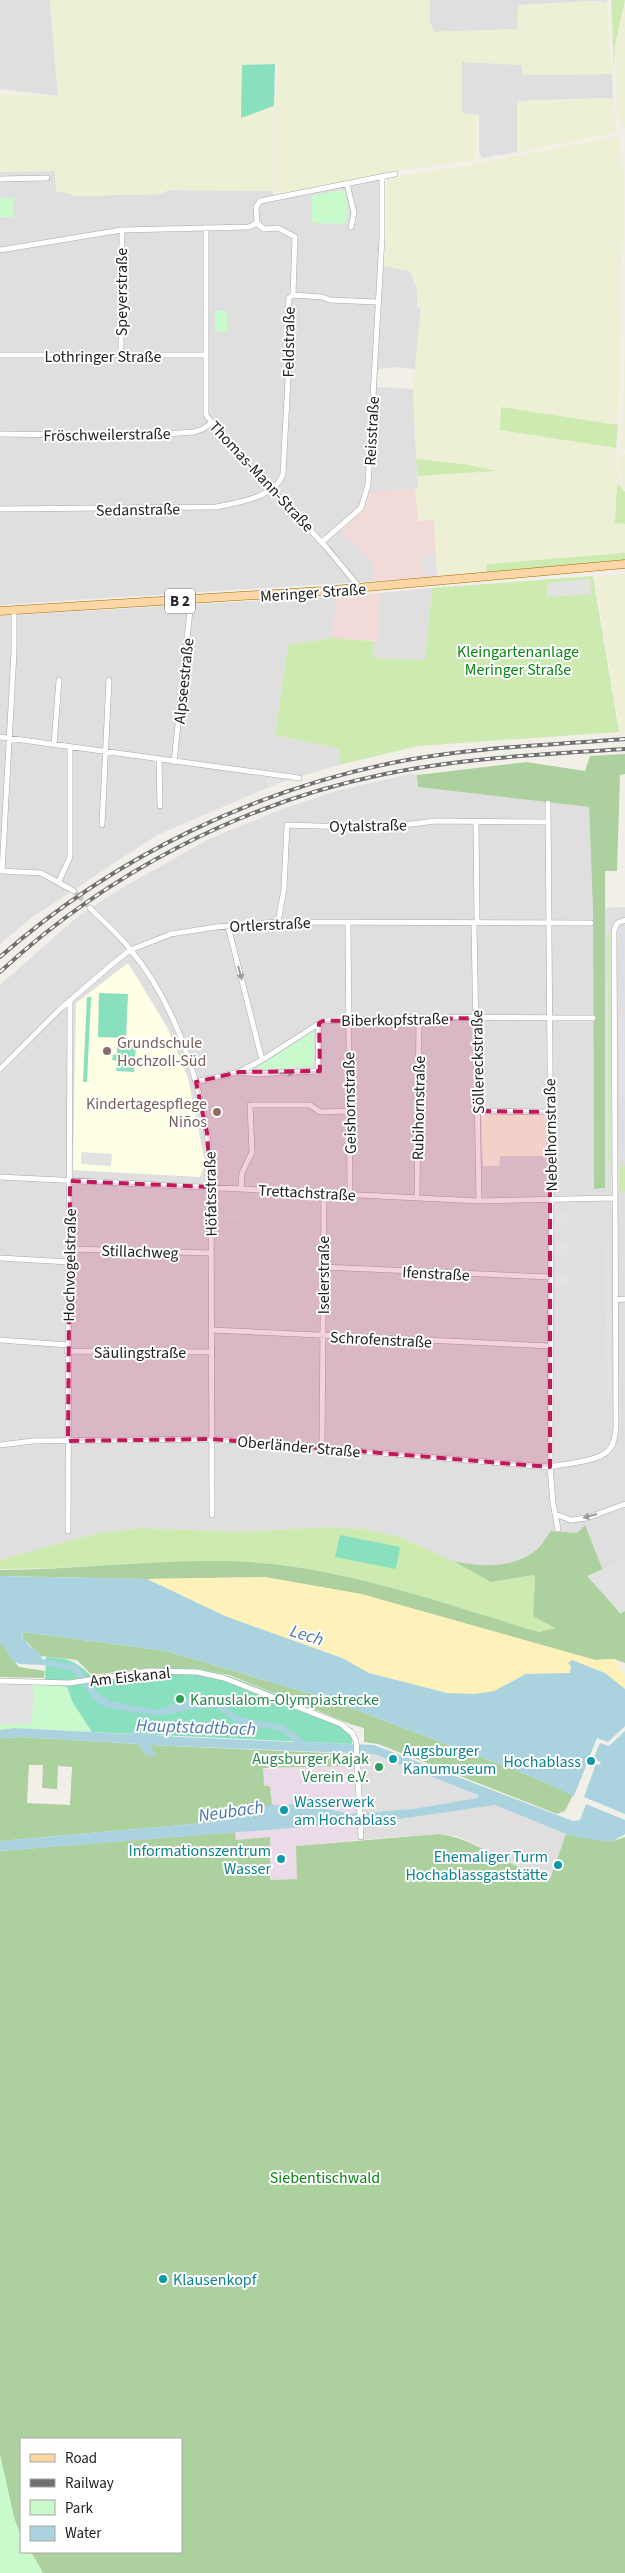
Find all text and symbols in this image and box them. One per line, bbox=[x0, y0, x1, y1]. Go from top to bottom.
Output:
street label: Speyerstraße bbox=[111, 248, 133, 336]
street label: Feldstraße bbox=[277, 306, 301, 378]
street label: Lothringer Straße bbox=[45, 346, 161, 368]
street label: Reisstraße bbox=[359, 396, 385, 466]
street label: Thomas-Mann-Straße bbox=[204, 416, 319, 537]
street label: Fröschweilerstraße bbox=[43, 423, 171, 447]
street label: Sedanstraße bbox=[96, 498, 180, 522]
street label: Meringer Straße bbox=[259, 578, 367, 608]
road number: B 2 bbox=[165, 588, 195, 614]
street label: Alpseestraße bbox=[169, 637, 199, 725]
park label: Kleingartenanlage Meringer Straße bbox=[457, 641, 579, 681]
street label: Oytalstraße bbox=[329, 814, 407, 838]
street label: Ortlerstraße bbox=[229, 912, 311, 938]
one-way arrow bbox=[236, 965, 244, 980]
street label: Biberkopfstraße bbox=[341, 1008, 449, 1032]
street label: Söllereckstraße bbox=[466, 1010, 490, 1114]
place label: Grundschule Hochzoll-Süd bbox=[117, 1032, 206, 1072]
marker: Grundschule Hochzoll-Süd bbox=[101, 1045, 113, 1057]
street label: Geishornstraße bbox=[338, 1052, 362, 1154]
street label: Rubihornstraße bbox=[407, 1056, 431, 1160]
one-way arrow bbox=[279, 1068, 295, 1076]
street label: Nebelhornstraße bbox=[539, 1078, 563, 1192]
place label: Kindertagespflege Niños bbox=[86, 1093, 207, 1133]
marker: Kindertagespflege Niños bbox=[211, 1106, 223, 1118]
street label: Höfatsstraße bbox=[199, 1151, 223, 1237]
street label: Trettachstraße bbox=[258, 1179, 356, 1207]
street label: Hochvogelstraße bbox=[58, 1208, 82, 1322]
street label: Iselerstraße bbox=[313, 1236, 335, 1314]
street label: Stillachweg bbox=[101, 1240, 179, 1264]
street label: Ifenstraße bbox=[402, 1261, 470, 1287]
street label: Schrofenstraße bbox=[329, 1326, 432, 1354]
street label: Säulingstraße bbox=[94, 1342, 186, 1364]
street label: Oberländer Straße bbox=[236, 1431, 361, 1463]
one-way arrow bbox=[583, 1513, 598, 1521]
water label: Lech bbox=[287, 1618, 327, 1653]
street label: Am Eiskanal bbox=[89, 1662, 172, 1692]
place label: Kanuslalom-Olympiastrecke bbox=[190, 1689, 379, 1711]
marker: Kanuslalom-Olympiastrecke bbox=[174, 1693, 186, 1705]
water label: Hauptstadtbach bbox=[135, 1713, 256, 1742]
place label: Augsburger Kanumuseum bbox=[403, 1740, 496, 1780]
place label: Augsburger Kajak Verein e.V. bbox=[252, 1748, 369, 1788]
place label: Hochablass bbox=[503, 1751, 581, 1773]
marker: Augsburger Kanumuseum bbox=[387, 1753, 399, 1765]
marker: Hochablass bbox=[585, 1755, 597, 1767]
marker: Augsburger Kajak Verein e.V. bbox=[373, 1761, 385, 1773]
place label: Wasserwerk am Hochablass bbox=[294, 1791, 396, 1831]
water label: Neubach bbox=[197, 1795, 265, 1828]
marker: Wasserwerk am Hochablass bbox=[278, 1804, 290, 1816]
place label: Informationszentrum Wasser bbox=[128, 1840, 271, 1880]
place label: Ehemaliger Turm Hochablassgaststätte bbox=[405, 1846, 548, 1886]
marker: Informationszentrum Wasser bbox=[275, 1853, 287, 1865]
marker: Ehemaliger Turm Hochablassgaststätte bbox=[552, 1859, 564, 1871]
park label: Siebentischwald bbox=[270, 2167, 380, 2189]
place label: Klausenkopf bbox=[173, 2269, 258, 2291]
marker: Klausenkopf bbox=[157, 2273, 169, 2285]
legend bbox=[20, 2438, 182, 2553]
text: Road bbox=[65, 2448, 97, 2469]
text: Railway bbox=[65, 2473, 114, 2494]
text: Park bbox=[65, 2498, 94, 2519]
text: Water bbox=[65, 2523, 102, 2544]

